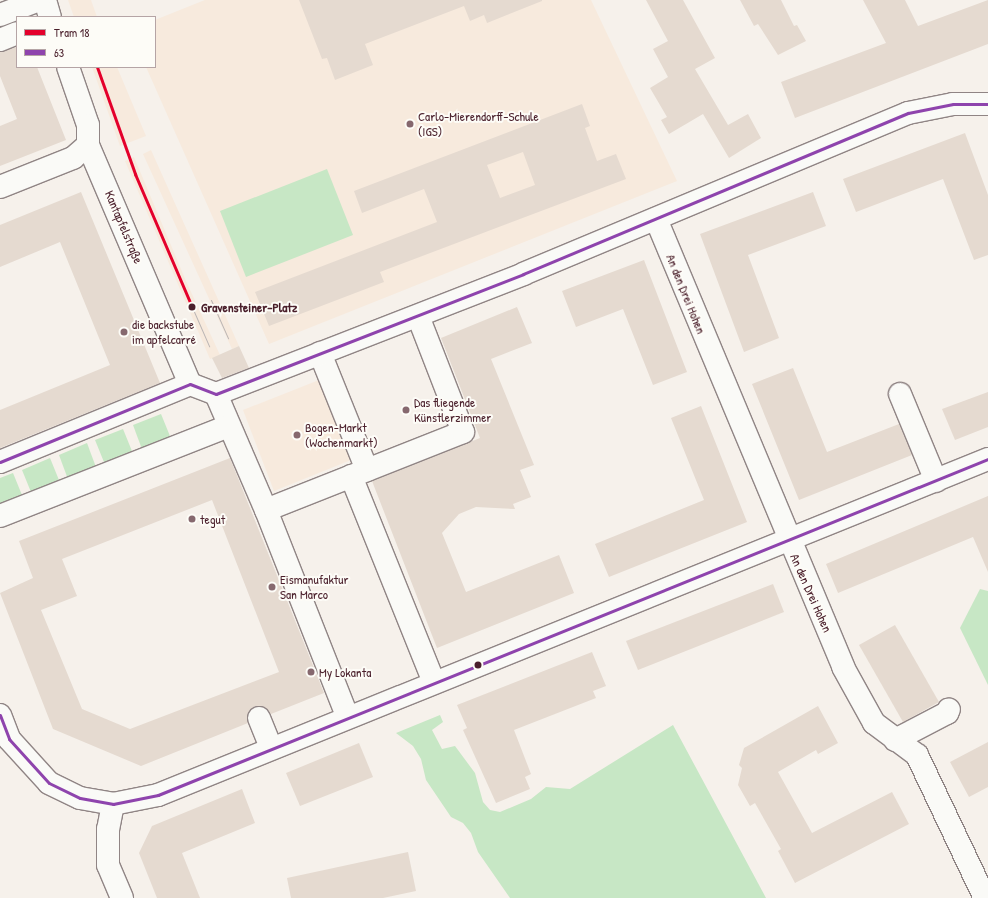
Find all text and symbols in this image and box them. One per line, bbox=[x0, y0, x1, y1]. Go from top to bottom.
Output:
legend bbox=[16, 16, 156, 68]
text: Tram 18 bbox=[54, 24, 89, 41]
text: 63 bbox=[54, 44, 64, 61]
place label: Carlo-Mierendorff-Schule (IGS) bbox=[418, 109, 539, 140]
marker: Carlo-Mierendorff-Schule (IGS) bbox=[405, 119, 415, 129]
street label: Kantapfelstraße bbox=[102, 188, 146, 266]
street label: An den Drei Hohen bbox=[663, 252, 709, 336]
place label: Gravensteiner-Platz bbox=[201, 299, 297, 315]
marker: Gravensteiner-Platz bbox=[186, 301, 198, 313]
place label: die backstube im apfelcarré bbox=[132, 317, 196, 348]
marker: die backstube im apfelcarré bbox=[119, 327, 129, 337]
place label: Das fliegende Künstlerzimmer bbox=[414, 395, 491, 426]
marker: Das fliegende Künstlerzimmer bbox=[401, 405, 411, 415]
place label: Bogen-Markt (Wochenmarkt) bbox=[305, 420, 378, 451]
marker: Bogen-Markt (Wochenmarkt) bbox=[292, 430, 302, 440]
place label: tegut bbox=[200, 511, 225, 527]
marker: tegut bbox=[187, 514, 197, 524]
street label: An den Drei Hohen bbox=[787, 551, 835, 635]
place label: Eismanufaktur San Marco bbox=[280, 572, 349, 603]
marker: Eismanufaktur San Marco bbox=[267, 582, 277, 592]
unlabelled marker bbox=[473, 660, 483, 670]
place label: My Lokanta bbox=[319, 664, 371, 680]
marker: My Lokanta bbox=[306, 667, 316, 677]

